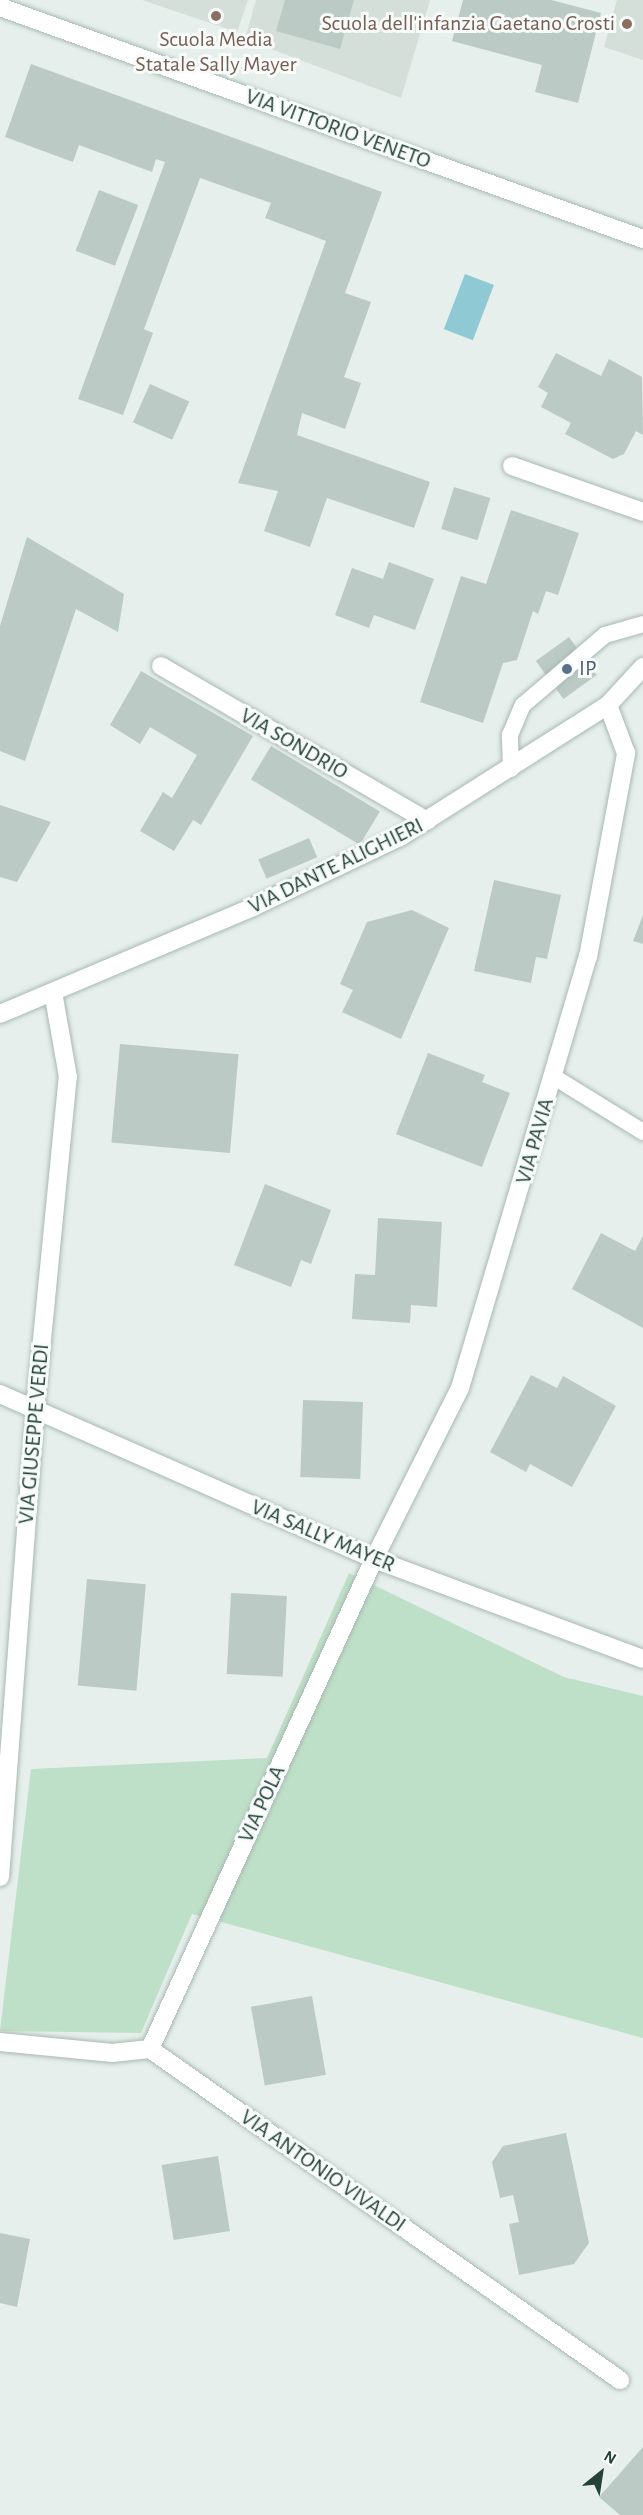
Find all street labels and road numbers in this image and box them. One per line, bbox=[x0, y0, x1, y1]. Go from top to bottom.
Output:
street label: VIA VITTORIO VENETO bbox=[242, 83, 434, 175]
street label: VIA SONDRIO bbox=[235, 703, 353, 785]
street label: VIA DANTE ALIGHIERI bbox=[244, 812, 428, 920]
street label: VIA PAVIA bbox=[510, 1095, 560, 1187]
street label: VIA GIUSEPPE VERDI bbox=[13, 1343, 55, 1525]
street label: VIA SALLY MAYER bbox=[247, 1494, 399, 1578]
street label: VIA POLA bbox=[233, 1761, 291, 1847]
street label: VIA ANTONIO VIVALDI bbox=[235, 2104, 411, 2238]

